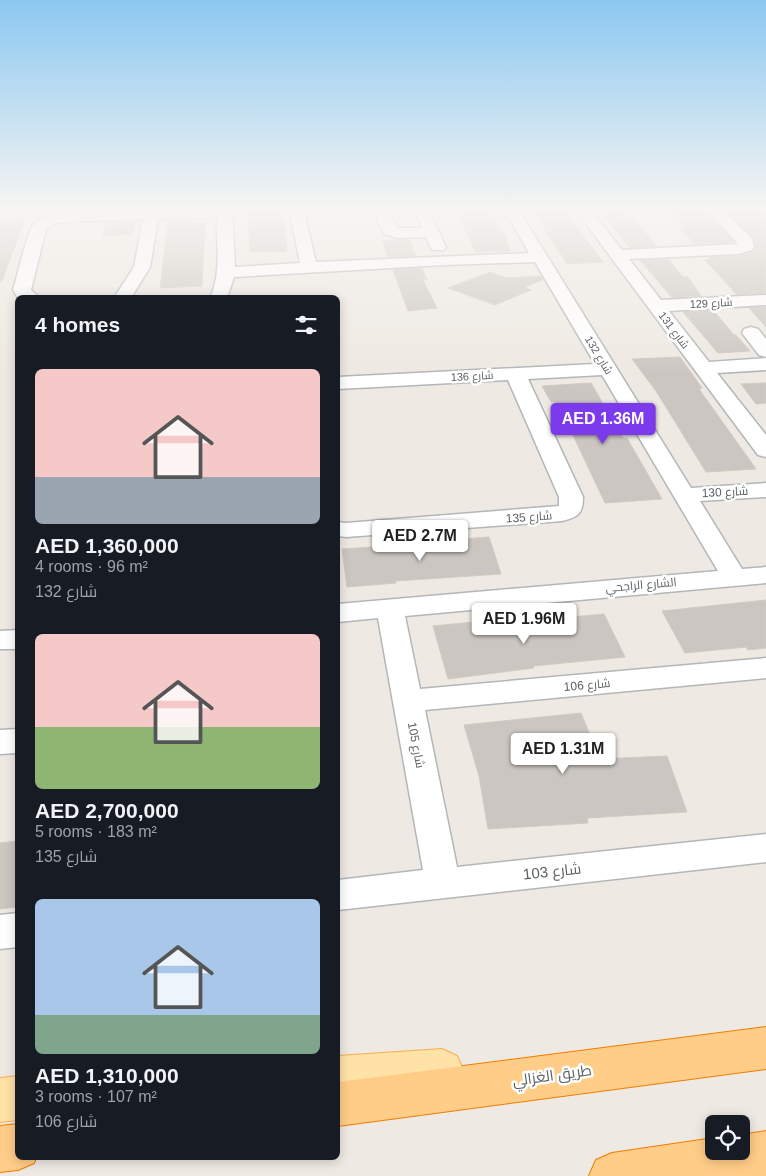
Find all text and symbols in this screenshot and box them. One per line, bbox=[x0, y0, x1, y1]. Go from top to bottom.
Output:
street label: شارع 129 bbox=[689, 296, 733, 312]
street label: شارع 131 bbox=[655, 309, 692, 352]
icon: filters bbox=[292, 311, 320, 339]
text: 4 homes bbox=[35, 313, 120, 336]
street label: شارع 132 bbox=[581, 334, 615, 377]
street label: شارع 136 bbox=[450, 369, 494, 385]
icon: home bbox=[133, 402, 223, 492]
pin: AED 1.36M bbox=[546, 402, 660, 445]
text: AED 1.36M bbox=[562, 410, 644, 427]
street label: شارع 130 bbox=[701, 484, 749, 501]
street label: شارع 135 bbox=[505, 508, 553, 527]
pin: AED 2.7M bbox=[368, 520, 472, 562]
text: AED 2.7M bbox=[383, 527, 457, 544]
text: AED 1,360,000 bbox=[35, 534, 179, 557]
text: 4 rooms · 96 m² bbox=[35, 558, 148, 575]
street label: الشارع الراجحي bbox=[605, 575, 677, 598]
text: شارع 132 bbox=[35, 583, 97, 600]
pin: AED 1.96M bbox=[467, 602, 581, 645]
text: AED 1.96M bbox=[483, 610, 565, 627]
icon: home bbox=[133, 667, 223, 757]
street label: شارع 106 bbox=[563, 676, 611, 695]
street label: شارع 105 bbox=[404, 721, 427, 769]
pin: AED 1.31M bbox=[506, 732, 620, 775]
text: AED 1.31M bbox=[522, 740, 604, 757]
text: AED 2,700,000 bbox=[35, 799, 179, 822]
text: 5 rooms · 183 m² bbox=[35, 823, 157, 840]
text: شارع 135 bbox=[35, 848, 97, 865]
street label: شارع 103 bbox=[522, 860, 582, 885]
icon: home bbox=[133, 932, 223, 1022]
street label: طريق الغزالي bbox=[511, 1061, 593, 1093]
text: AED 1,310,000 bbox=[35, 1064, 179, 1087]
text: 3 rooms · 107 m² bbox=[35, 1088, 157, 1105]
text: شارع 106 bbox=[35, 1113, 97, 1130]
map controls bbox=[705, 1115, 750, 1160]
button: locate bbox=[705, 1115, 750, 1160]

